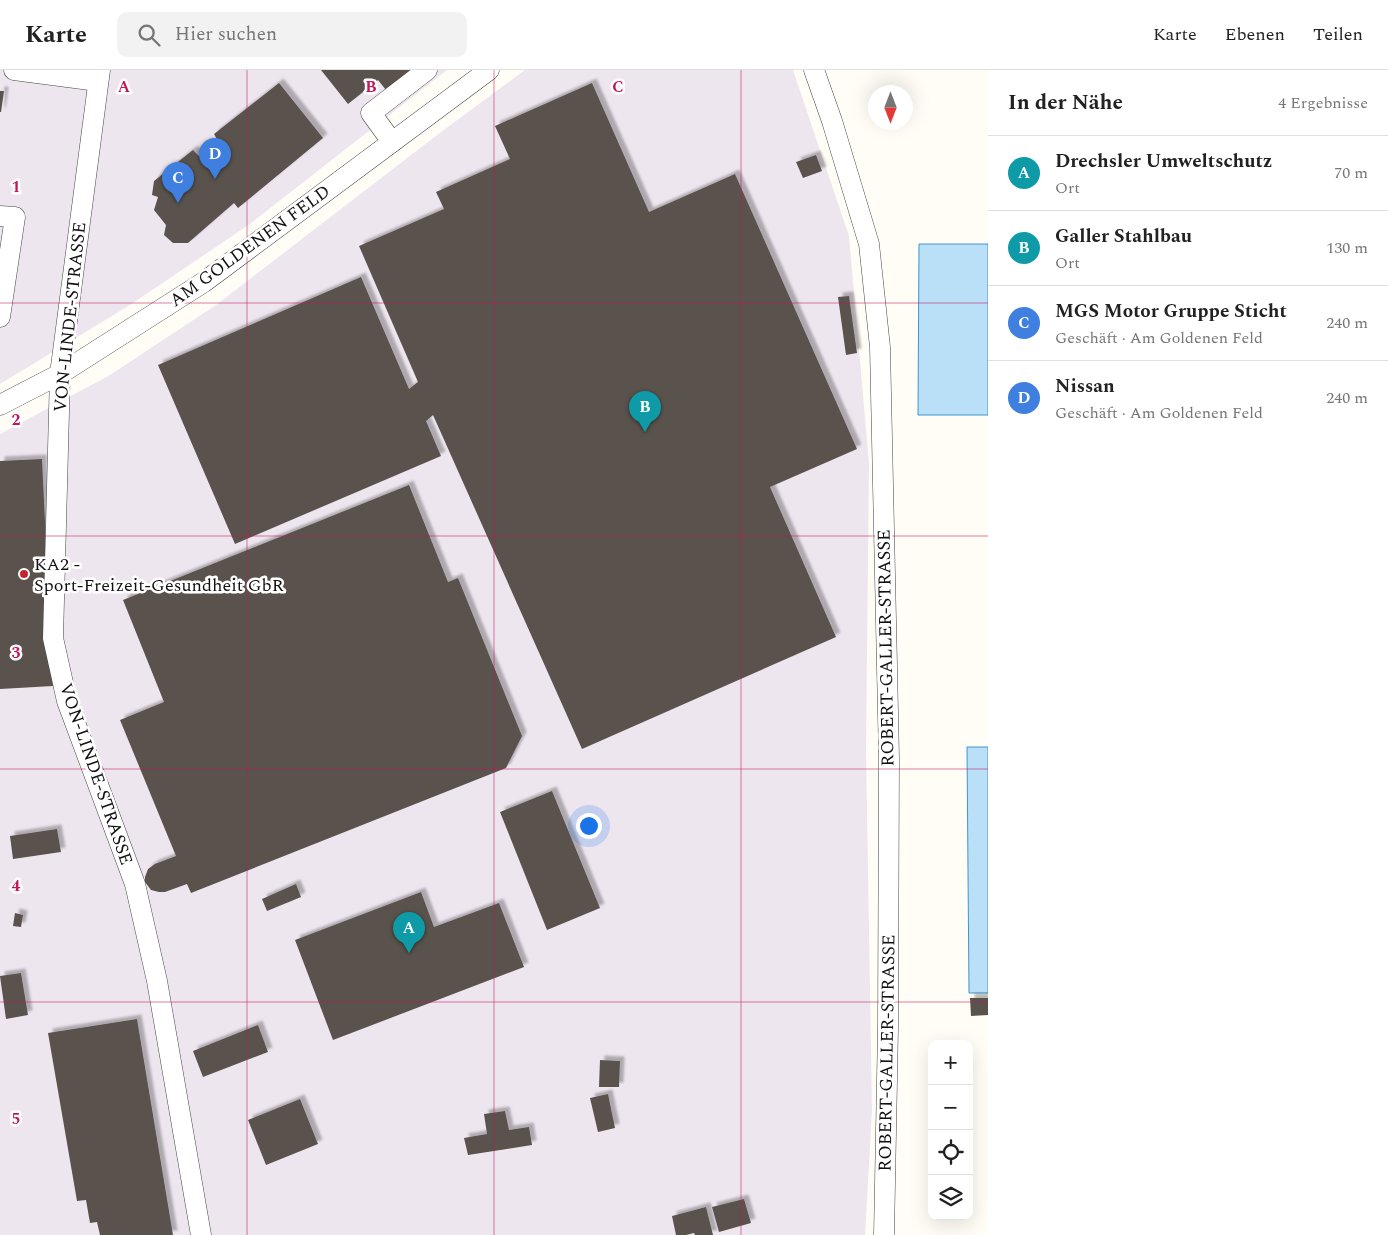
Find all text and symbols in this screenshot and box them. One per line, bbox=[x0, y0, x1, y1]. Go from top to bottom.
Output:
search box bbox=[117, 12, 467, 57]
text: Karte bbox=[25, 17, 87, 53]
text: Hier suchen bbox=[175, 20, 277, 49]
icon: search bbox=[135, 21, 163, 49]
text: Karte bbox=[1153, 21, 1197, 48]
text: Ebenen bbox=[1225, 21, 1285, 48]
text: Teilen bbox=[1313, 21, 1363, 48]
text: A bbox=[118, 75, 131, 99]
text: B bbox=[365, 75, 377, 99]
text: C bbox=[612, 75, 624, 99]
north arrow bbox=[868, 85, 913, 130]
text: In der Nähe bbox=[1008, 87, 1123, 119]
text: 4 Ergebnisse bbox=[1278, 91, 1368, 115]
pin: D bbox=[199, 138, 231, 179]
text: Drechsler Umweltschutz bbox=[1055, 147, 1272, 176]
text: A bbox=[1018, 161, 1030, 185]
text: 70 m bbox=[1334, 161, 1368, 185]
pin: C bbox=[162, 162, 194, 203]
text: 1 bbox=[12, 175, 20, 199]
text: Ort bbox=[1055, 176, 1080, 200]
street label: AM GOLDENEN FELD bbox=[164, 178, 336, 314]
street label: VON-LINDE-STRASSE bbox=[47, 220, 93, 414]
text: Galler Stahlbau bbox=[1055, 222, 1192, 251]
text: B bbox=[1018, 236, 1030, 260]
text: 130 m bbox=[1326, 236, 1368, 260]
text: Ort bbox=[1055, 251, 1080, 275]
text: MGS Motor Gruppe Sticht bbox=[1055, 297, 1287, 326]
text: C bbox=[1018, 311, 1030, 335]
text: 240 m bbox=[1326, 311, 1368, 335]
text: Geschäft · Am Goldenen Feld bbox=[1055, 326, 1263, 350]
text: Nissan bbox=[1055, 372, 1115, 401]
text: D bbox=[1018, 386, 1030, 410]
text: 240 m bbox=[1326, 386, 1368, 410]
pin: B bbox=[629, 391, 661, 432]
text: Geschäft · Am Goldenen Feld bbox=[1055, 401, 1263, 425]
text: 2 bbox=[12, 408, 21, 432]
street label: ROBERT-GALLER-STRASSE bbox=[870, 529, 902, 767]
place label: KA2 - Sport-Freizeit-Gesundheit GbR bbox=[34, 551, 284, 599]
marker: KA2 - Sport-Freizeit-Gesundheit GbR bbox=[18, 568, 30, 580]
text: 3 bbox=[12, 641, 21, 665]
street label: VON-LINDE-STRASSE bbox=[52, 679, 140, 869]
your location bbox=[576, 813, 602, 839]
text: 4 bbox=[12, 874, 21, 898]
pin: A bbox=[393, 912, 425, 953]
street label: ROBERT-GALLER-STRASSE bbox=[871, 934, 903, 1172]
map controls bbox=[928, 1040, 973, 1220]
button: + bbox=[928, 1040, 973, 1085]
button: − bbox=[928, 1085, 973, 1130]
text: 5 bbox=[12, 1107, 20, 1131]
button: locate bbox=[928, 1130, 973, 1175]
button: layers bbox=[928, 1175, 973, 1220]

